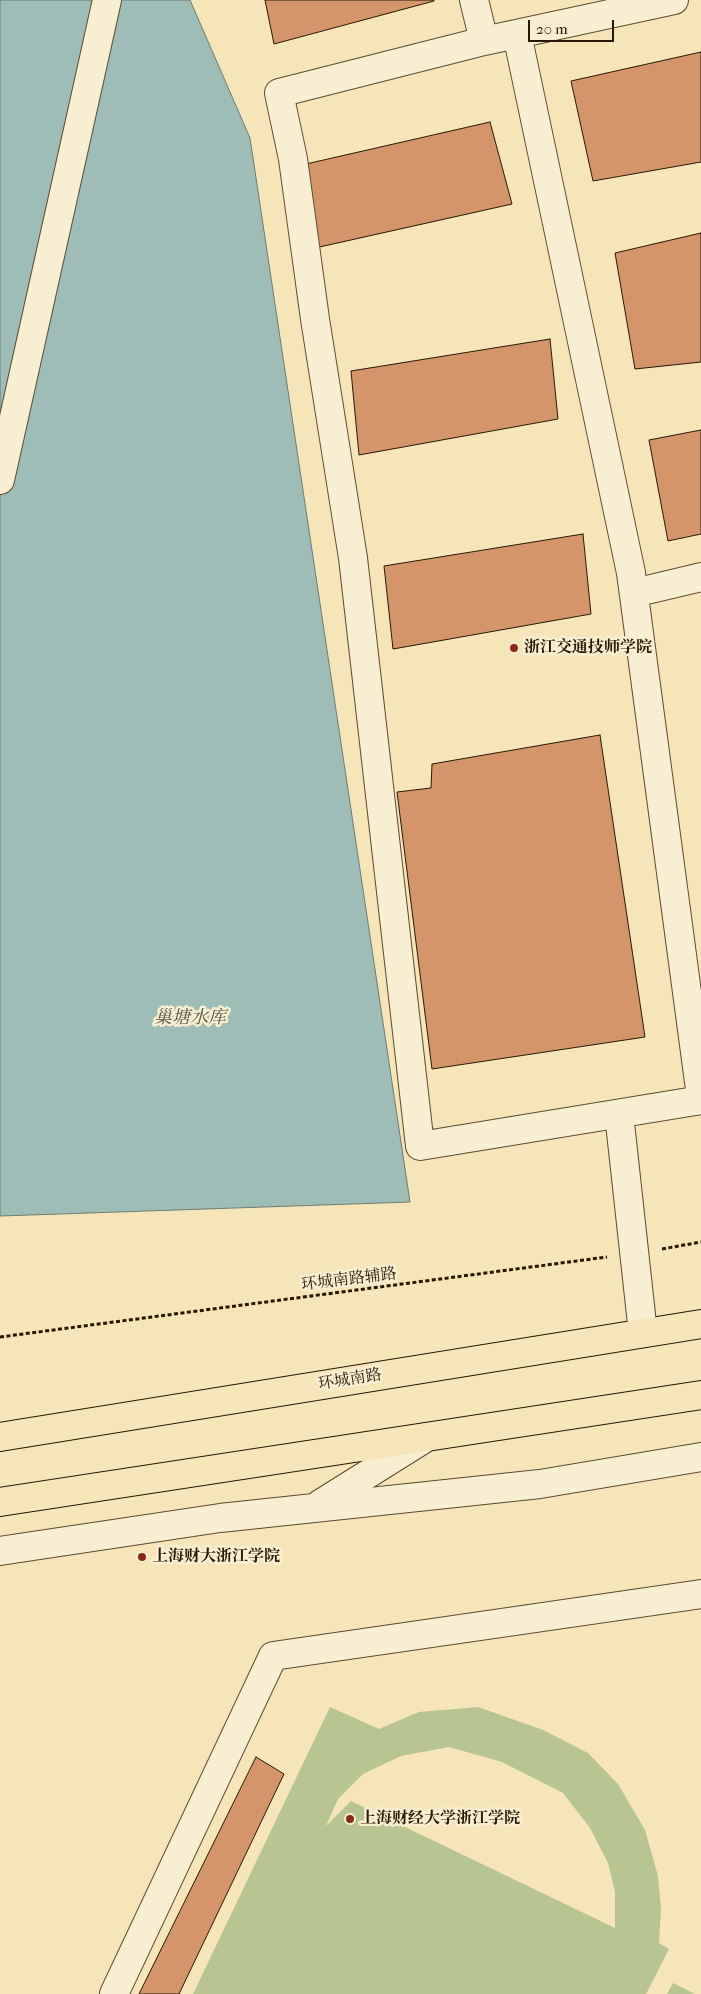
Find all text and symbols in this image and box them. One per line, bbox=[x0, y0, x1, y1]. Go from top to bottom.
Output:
scale bar bbox=[531, 10, 617, 42]
text: 20 m bbox=[536, 20, 568, 38]
place label: 浙江交通技师学院 bbox=[524, 638, 652, 658]
marker: 浙江交通技师学院 bbox=[508, 642, 520, 654]
water label: 巢塘水库 bbox=[154, 1008, 226, 1030]
street label: 环城南路辅路 bbox=[300, 1265, 398, 1295]
street label: 环城南路 bbox=[317, 1366, 383, 1394]
place label: 上海财大浙江学院 bbox=[152, 1547, 280, 1567]
marker: 上海财大浙江学院 bbox=[136, 1551, 148, 1563]
place label: 上海财经大学浙江学院 bbox=[360, 1809, 520, 1829]
marker: 上海财经大学浙江学院 bbox=[344, 1813, 356, 1825]

